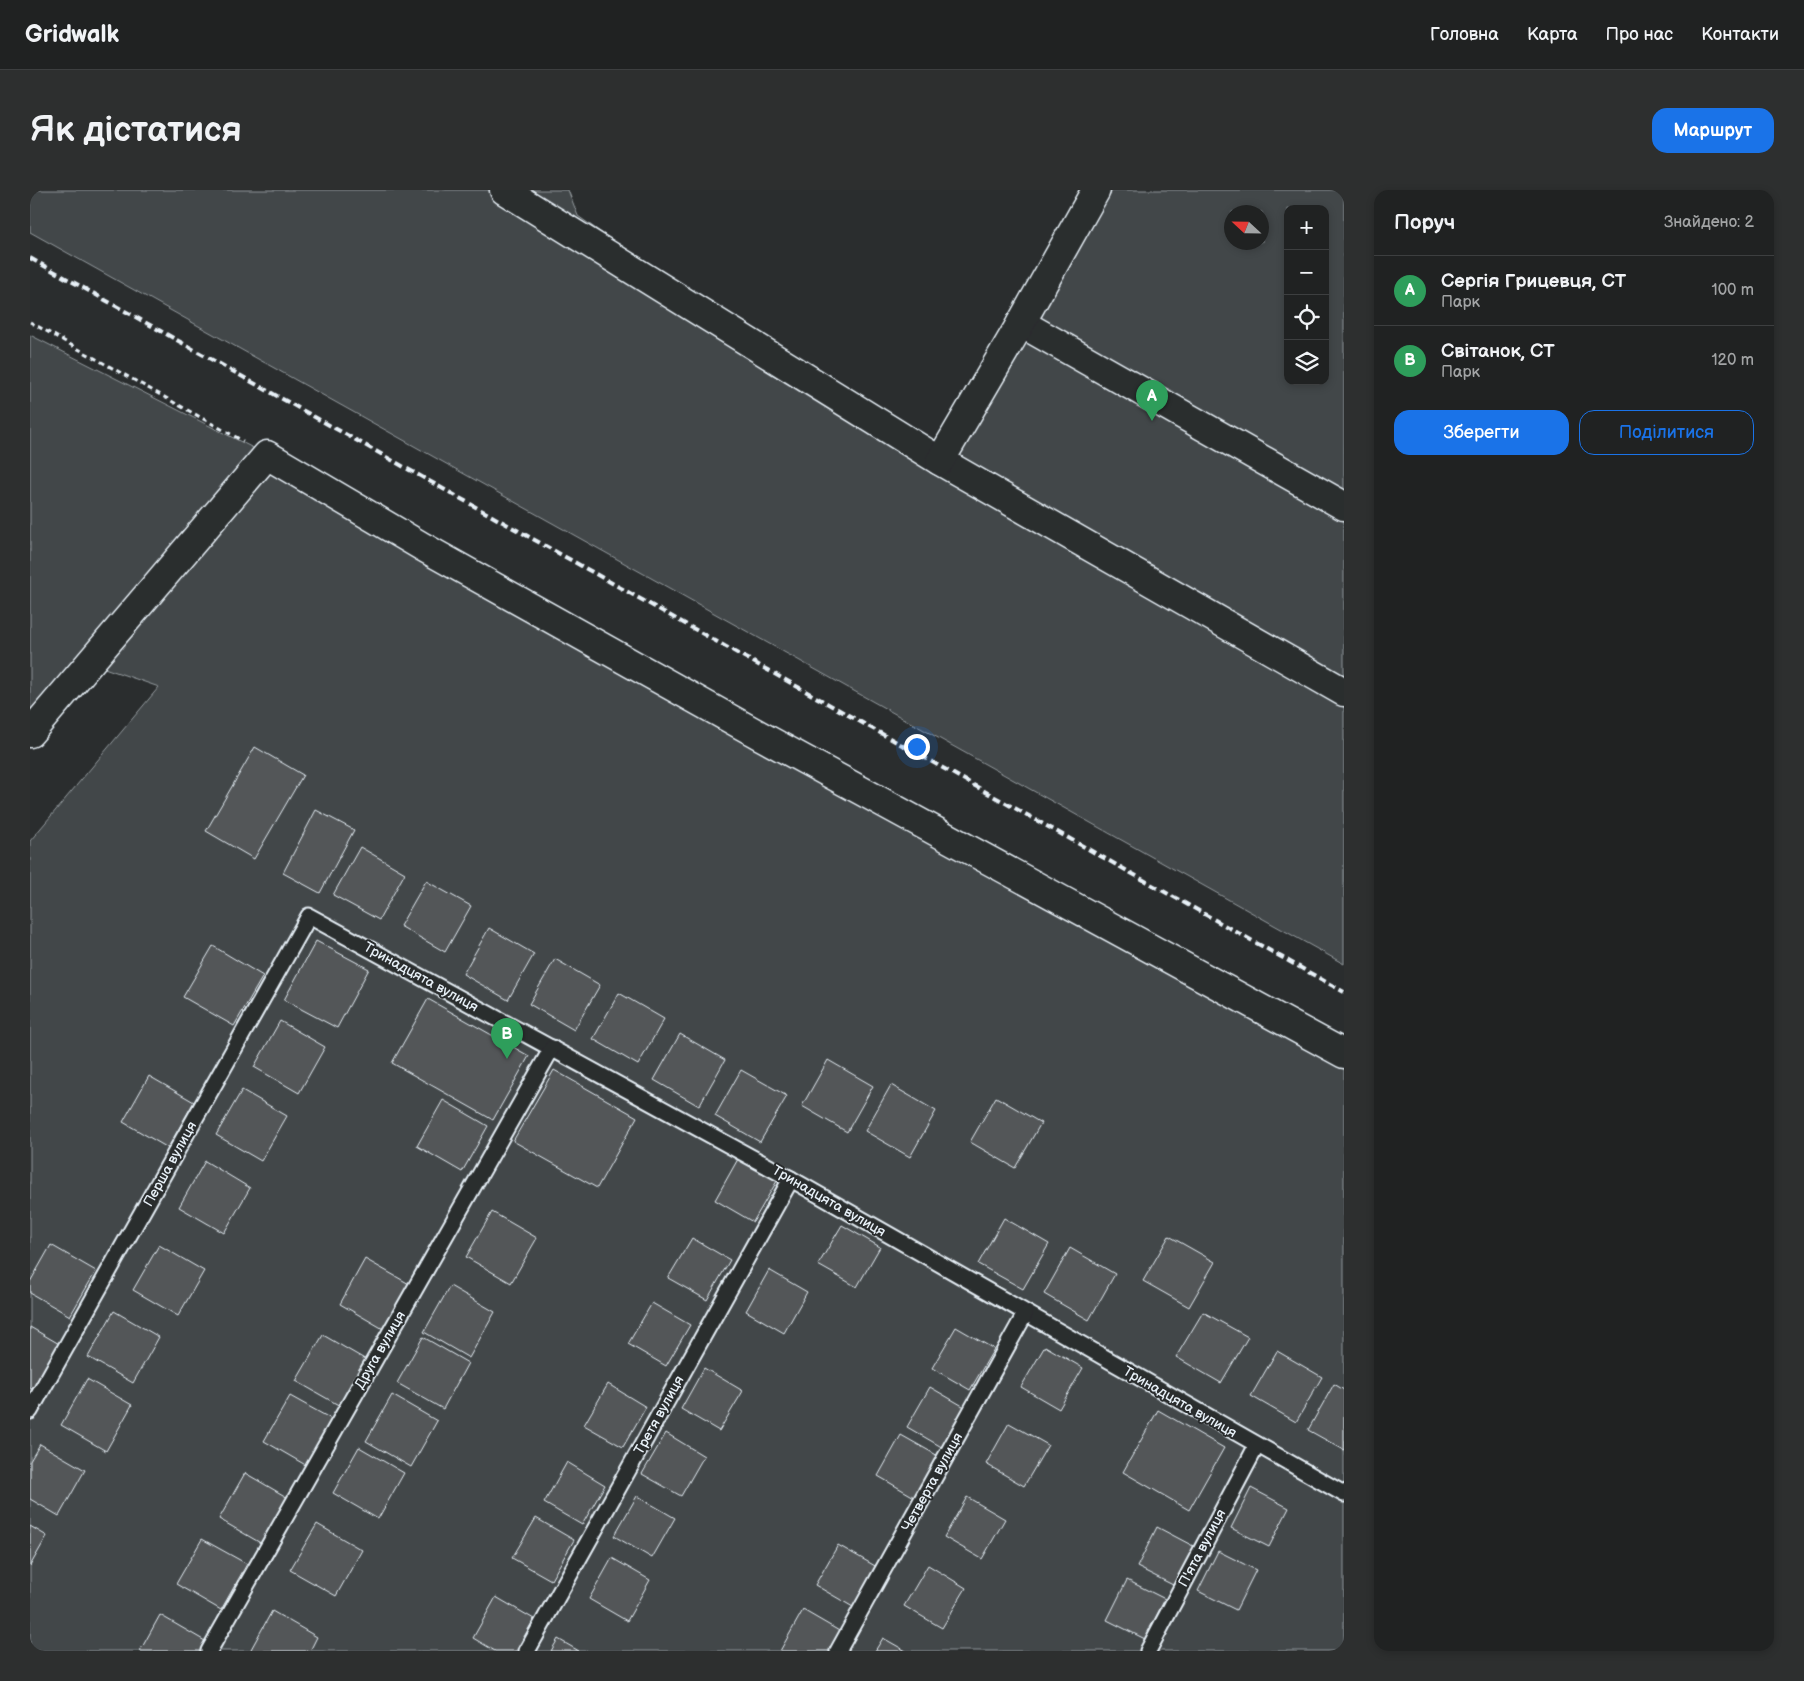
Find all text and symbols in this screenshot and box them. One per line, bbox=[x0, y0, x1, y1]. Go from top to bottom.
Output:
text: Gridwalk bbox=[25, 20, 119, 49]
text: Головна bbox=[1430, 24, 1499, 45]
text: Карта bbox=[1527, 24, 1578, 45]
text: Про нас bbox=[1606, 24, 1673, 45]
text: Контакти bbox=[1701, 24, 1779, 45]
button: Маршрут bbox=[1652, 108, 1774, 153]
text: Як дістатися bbox=[30, 109, 242, 152]
north arrow bbox=[1224, 205, 1269, 250]
map controls bbox=[1284, 205, 1329, 385]
button: + bbox=[1284, 205, 1329, 250]
text: Поруч bbox=[1394, 210, 1455, 235]
text: Знайдено: 2 bbox=[1664, 213, 1754, 232]
button: − bbox=[1284, 250, 1329, 295]
text: Сергія Грицевця, СТ bbox=[1441, 270, 1626, 293]
text: A bbox=[1405, 281, 1415, 300]
text: 100 m bbox=[1711, 281, 1754, 300]
text: Парк bbox=[1441, 293, 1480, 312]
button: locate bbox=[1284, 295, 1329, 340]
button: layers bbox=[1284, 340, 1329, 385]
text: Світанок, СТ bbox=[1441, 340, 1555, 363]
text: B bbox=[1404, 351, 1416, 370]
text: 120 m bbox=[1711, 351, 1754, 370]
text: Парк bbox=[1441, 363, 1480, 382]
pin: A bbox=[1136, 380, 1168, 421]
button: Зберегти bbox=[1394, 410, 1569, 455]
button: Поділитися bbox=[1579, 410, 1754, 455]
your location bbox=[904, 734, 930, 760]
street label: Тринадцята вулиця bbox=[361, 938, 481, 1016]
pin: B bbox=[491, 1018, 523, 1059]
street label: Перша вулиця bbox=[140, 1118, 200, 1209]
street label: Тринадцята вулиця bbox=[769, 1162, 889, 1241]
street label: Друга вулиця bbox=[351, 1308, 409, 1392]
street label: Тринадцята вулиця bbox=[1120, 1363, 1240, 1442]
street label: Третя вулиця bbox=[630, 1372, 688, 1457]
street label: Четверта вулиця bbox=[898, 1429, 966, 1534]
street label: П'ята вулиця bbox=[1174, 1506, 1230, 1590]

